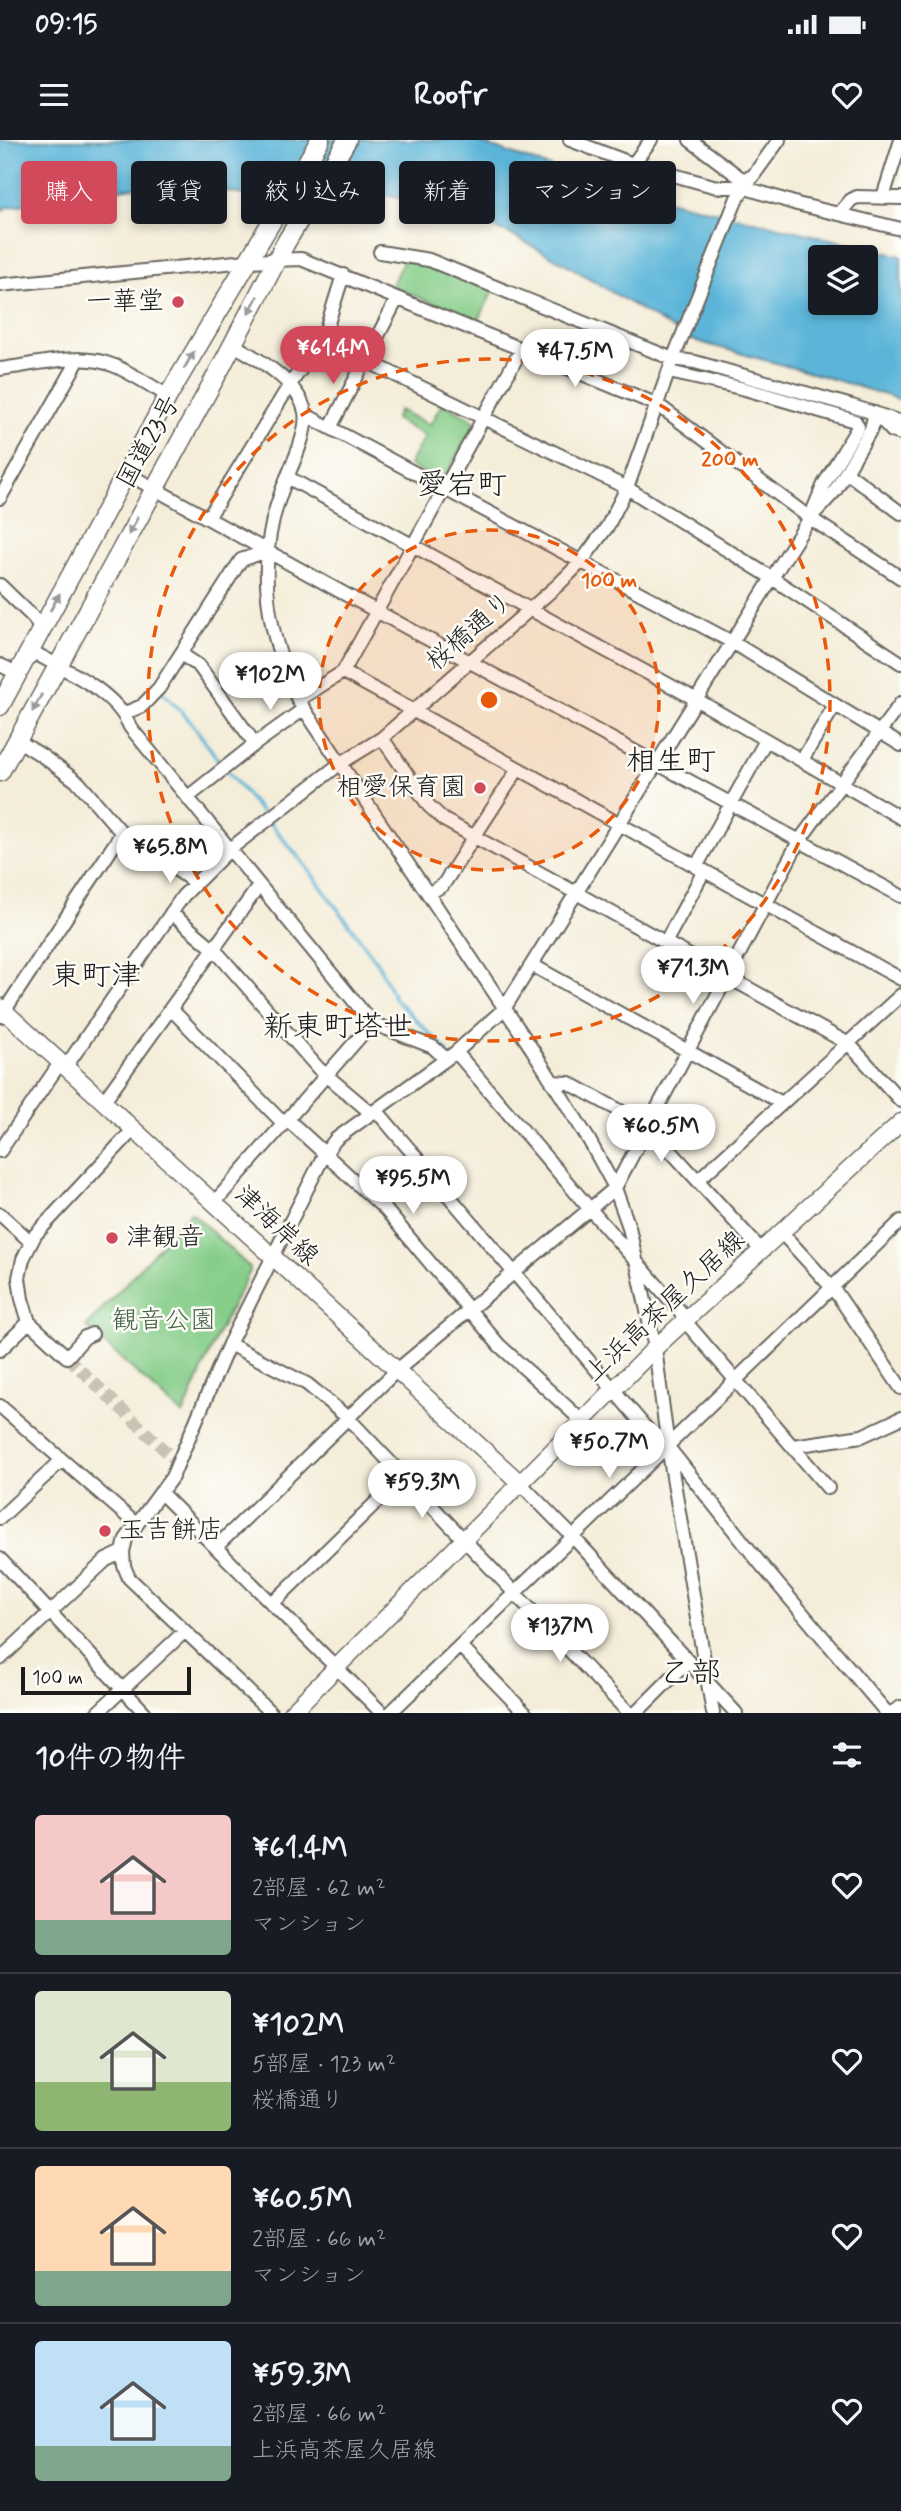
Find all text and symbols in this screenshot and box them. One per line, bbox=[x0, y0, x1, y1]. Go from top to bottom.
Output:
text: 09:15 bbox=[35, 8, 97, 42]
text: Roofr bbox=[414, 74, 487, 116]
icon: menu bbox=[35, 76, 73, 114]
icon: heart bbox=[828, 76, 866, 114]
chip: 購入 bbox=[21, 161, 117, 224]
chip: 賃貸 bbox=[131, 161, 227, 224]
chip: 絞り込み bbox=[241, 161, 385, 224]
chip: 新着 bbox=[399, 161, 495, 224]
chip: マンション bbox=[509, 161, 676, 224]
map controls bbox=[808, 245, 878, 315]
button: layers bbox=[808, 245, 878, 315]
place label: 一華堂 bbox=[86, 285, 164, 319]
marker: 一華堂 bbox=[170, 294, 186, 310]
one-way arrow bbox=[247, 295, 259, 315]
pin: ¥61.4M bbox=[276, 327, 390, 386]
pin: ¥47.5M bbox=[518, 330, 632, 389]
text: ¥61.4M bbox=[296, 334, 370, 364]
text: ¥47.5M bbox=[537, 337, 613, 367]
one-way arrow bbox=[183, 350, 195, 370]
street label: 国道23号 bbox=[109, 389, 189, 495]
text: 200 m bbox=[701, 446, 759, 474]
district label: 愛宕町 bbox=[417, 466, 507, 505]
one-way arrow bbox=[127, 516, 139, 536]
text: 100 m bbox=[581, 567, 637, 595]
street label: 桜橋通り bbox=[420, 585, 520, 679]
one-way arrow bbox=[49, 592, 61, 612]
pin: ¥102M bbox=[221, 652, 319, 712]
text: ¥102M bbox=[235, 660, 305, 690]
centre of rings bbox=[477, 688, 501, 712]
one-way arrow bbox=[31, 693, 43, 713]
district label: 相生町 bbox=[626, 742, 716, 781]
place label: 相愛保育園 bbox=[336, 771, 466, 805]
marker: 相愛保育園 bbox=[472, 780, 488, 796]
pin: ¥65.8M bbox=[113, 826, 227, 885]
text: ¥65.8M bbox=[132, 833, 208, 863]
pin: ¥71.3M bbox=[636, 946, 750, 1006]
text: ¥71.3M bbox=[657, 954, 729, 984]
district label: 東町津 bbox=[51, 957, 141, 996]
district label: 新東町塔世 bbox=[263, 1008, 413, 1047]
pin: ¥60.5M bbox=[604, 1104, 718, 1164]
text: ¥60.5M bbox=[623, 1112, 699, 1142]
pin: ¥95.5M bbox=[356, 1156, 470, 1216]
text: ¥95.5M bbox=[375, 1164, 451, 1194]
street label: 津海岸線 bbox=[226, 1178, 326, 1274]
place label: 津観音 bbox=[126, 1221, 204, 1255]
street label: 上浜高茶屋久居線 bbox=[577, 1224, 753, 1390]
marker: 津観音 bbox=[104, 1230, 120, 1246]
park label: 観音公園 bbox=[112, 1304, 216, 1338]
pin: ¥50.7M bbox=[552, 1420, 666, 1480]
text: ¥50.7M bbox=[569, 1428, 649, 1458]
pin: ¥59.3M bbox=[365, 1460, 479, 1520]
text: ¥59.3M bbox=[384, 1468, 460, 1498]
place label: 玉吉餅店 bbox=[119, 1514, 223, 1548]
marker: 玉吉餅店 bbox=[97, 1523, 113, 1539]
pin: ¥137M bbox=[511, 1604, 609, 1664]
text: ¥137M bbox=[527, 1612, 593, 1642]
district label: 乙部 bbox=[661, 1654, 721, 1693]
scale bar bbox=[21, 1664, 191, 1696]
text: 100 m bbox=[32, 1666, 83, 1691]
icon: filters bbox=[828, 1736, 866, 1774]
text: 10件の物件 bbox=[35, 1739, 186, 1778]
text: ¥61.4M bbox=[252, 1829, 348, 1868]
icon: home bbox=[91, 1843, 175, 1927]
icon: heart bbox=[828, 1866, 866, 1904]
text: 2部屋 · 62 m² bbox=[252, 1874, 386, 1904]
text: マンション bbox=[252, 1910, 366, 1940]
text: ¥102M bbox=[252, 2005, 344, 2044]
icon: home bbox=[91, 2019, 175, 2103]
icon: heart bbox=[828, 2042, 866, 2080]
text: 5部屋 · 123 m² bbox=[252, 2050, 396, 2080]
text: 桜橋通り bbox=[252, 2086, 344, 2116]
text: ¥60.5M bbox=[252, 2180, 352, 2219]
icon: home bbox=[91, 2194, 175, 2278]
icon: heart bbox=[828, 2217, 866, 2255]
text: 2部屋 · 66 m² bbox=[252, 2225, 386, 2255]
text: マンション bbox=[252, 2261, 366, 2291]
text: ¥59.3M bbox=[252, 2355, 351, 2394]
icon: home bbox=[91, 2369, 175, 2453]
icon: heart bbox=[828, 2392, 866, 2430]
text: 2部屋 · 66 m² bbox=[252, 2400, 386, 2430]
text: 上浜高茶屋久居線 bbox=[252, 2436, 436, 2466]

